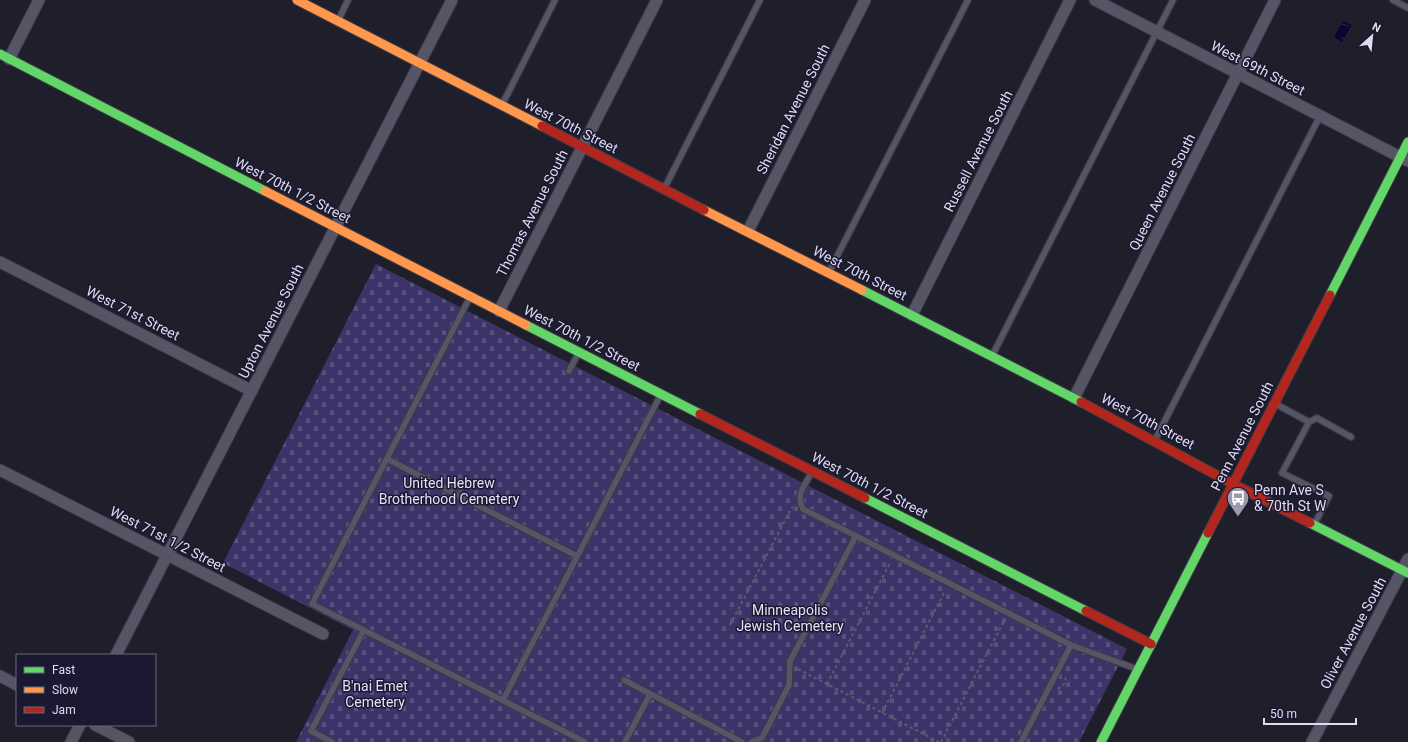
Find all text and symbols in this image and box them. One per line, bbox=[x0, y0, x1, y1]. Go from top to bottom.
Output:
north arrow bbox=[1352, 16, 1392, 56]
text: N bbox=[1370, 20, 1383, 35]
street label: West 69th Street bbox=[1208, 37, 1308, 99]
street label: Sheridan Avenue South bbox=[753, 41, 833, 177]
street label: Russell Avenue South bbox=[940, 88, 1016, 214]
street label: West 70th Street bbox=[521, 95, 621, 157]
street label: Queen Avenue South bbox=[1126, 131, 1198, 253]
street label: Thomas Avenue South bbox=[493, 147, 571, 279]
street label: West 70th 1/2 Street bbox=[232, 154, 354, 226]
street label: West 70th Street bbox=[810, 242, 910, 304]
street label: Upton Avenue South bbox=[235, 261, 307, 381]
street label: West 71st Street bbox=[84, 283, 183, 344]
street label: West 70th 1/2 Street bbox=[521, 302, 643, 374]
street label: Penn Avenue South bbox=[1207, 379, 1277, 493]
street label: West 70th Street bbox=[1099, 390, 1198, 453]
street label: West 70th 1/2 Street bbox=[809, 449, 931, 521]
park label: United Hebrew Brotherhood Cemetery bbox=[379, 475, 520, 507]
place label: Penn Ave S & 70th St W bbox=[1254, 482, 1327, 514]
bus stop icon: Penn Ave S & 70th St W bbox=[1225, 485, 1251, 518]
street label: West 71st 1/2 Street bbox=[107, 503, 229, 575]
street label: Oliver Avenue South bbox=[1317, 574, 1389, 692]
park label: Minneapolis Jewish Cemetery bbox=[736, 602, 844, 634]
legend bbox=[16, 654, 156, 726]
text: Fast bbox=[52, 663, 75, 677]
park label: B'nai Emet Cemetery bbox=[342, 678, 408, 710]
text: Slow bbox=[52, 683, 78, 697]
scale bar bbox=[1264, 700, 1356, 726]
text: Jam bbox=[52, 703, 76, 717]
text: 50 m bbox=[1270, 707, 1297, 721]

